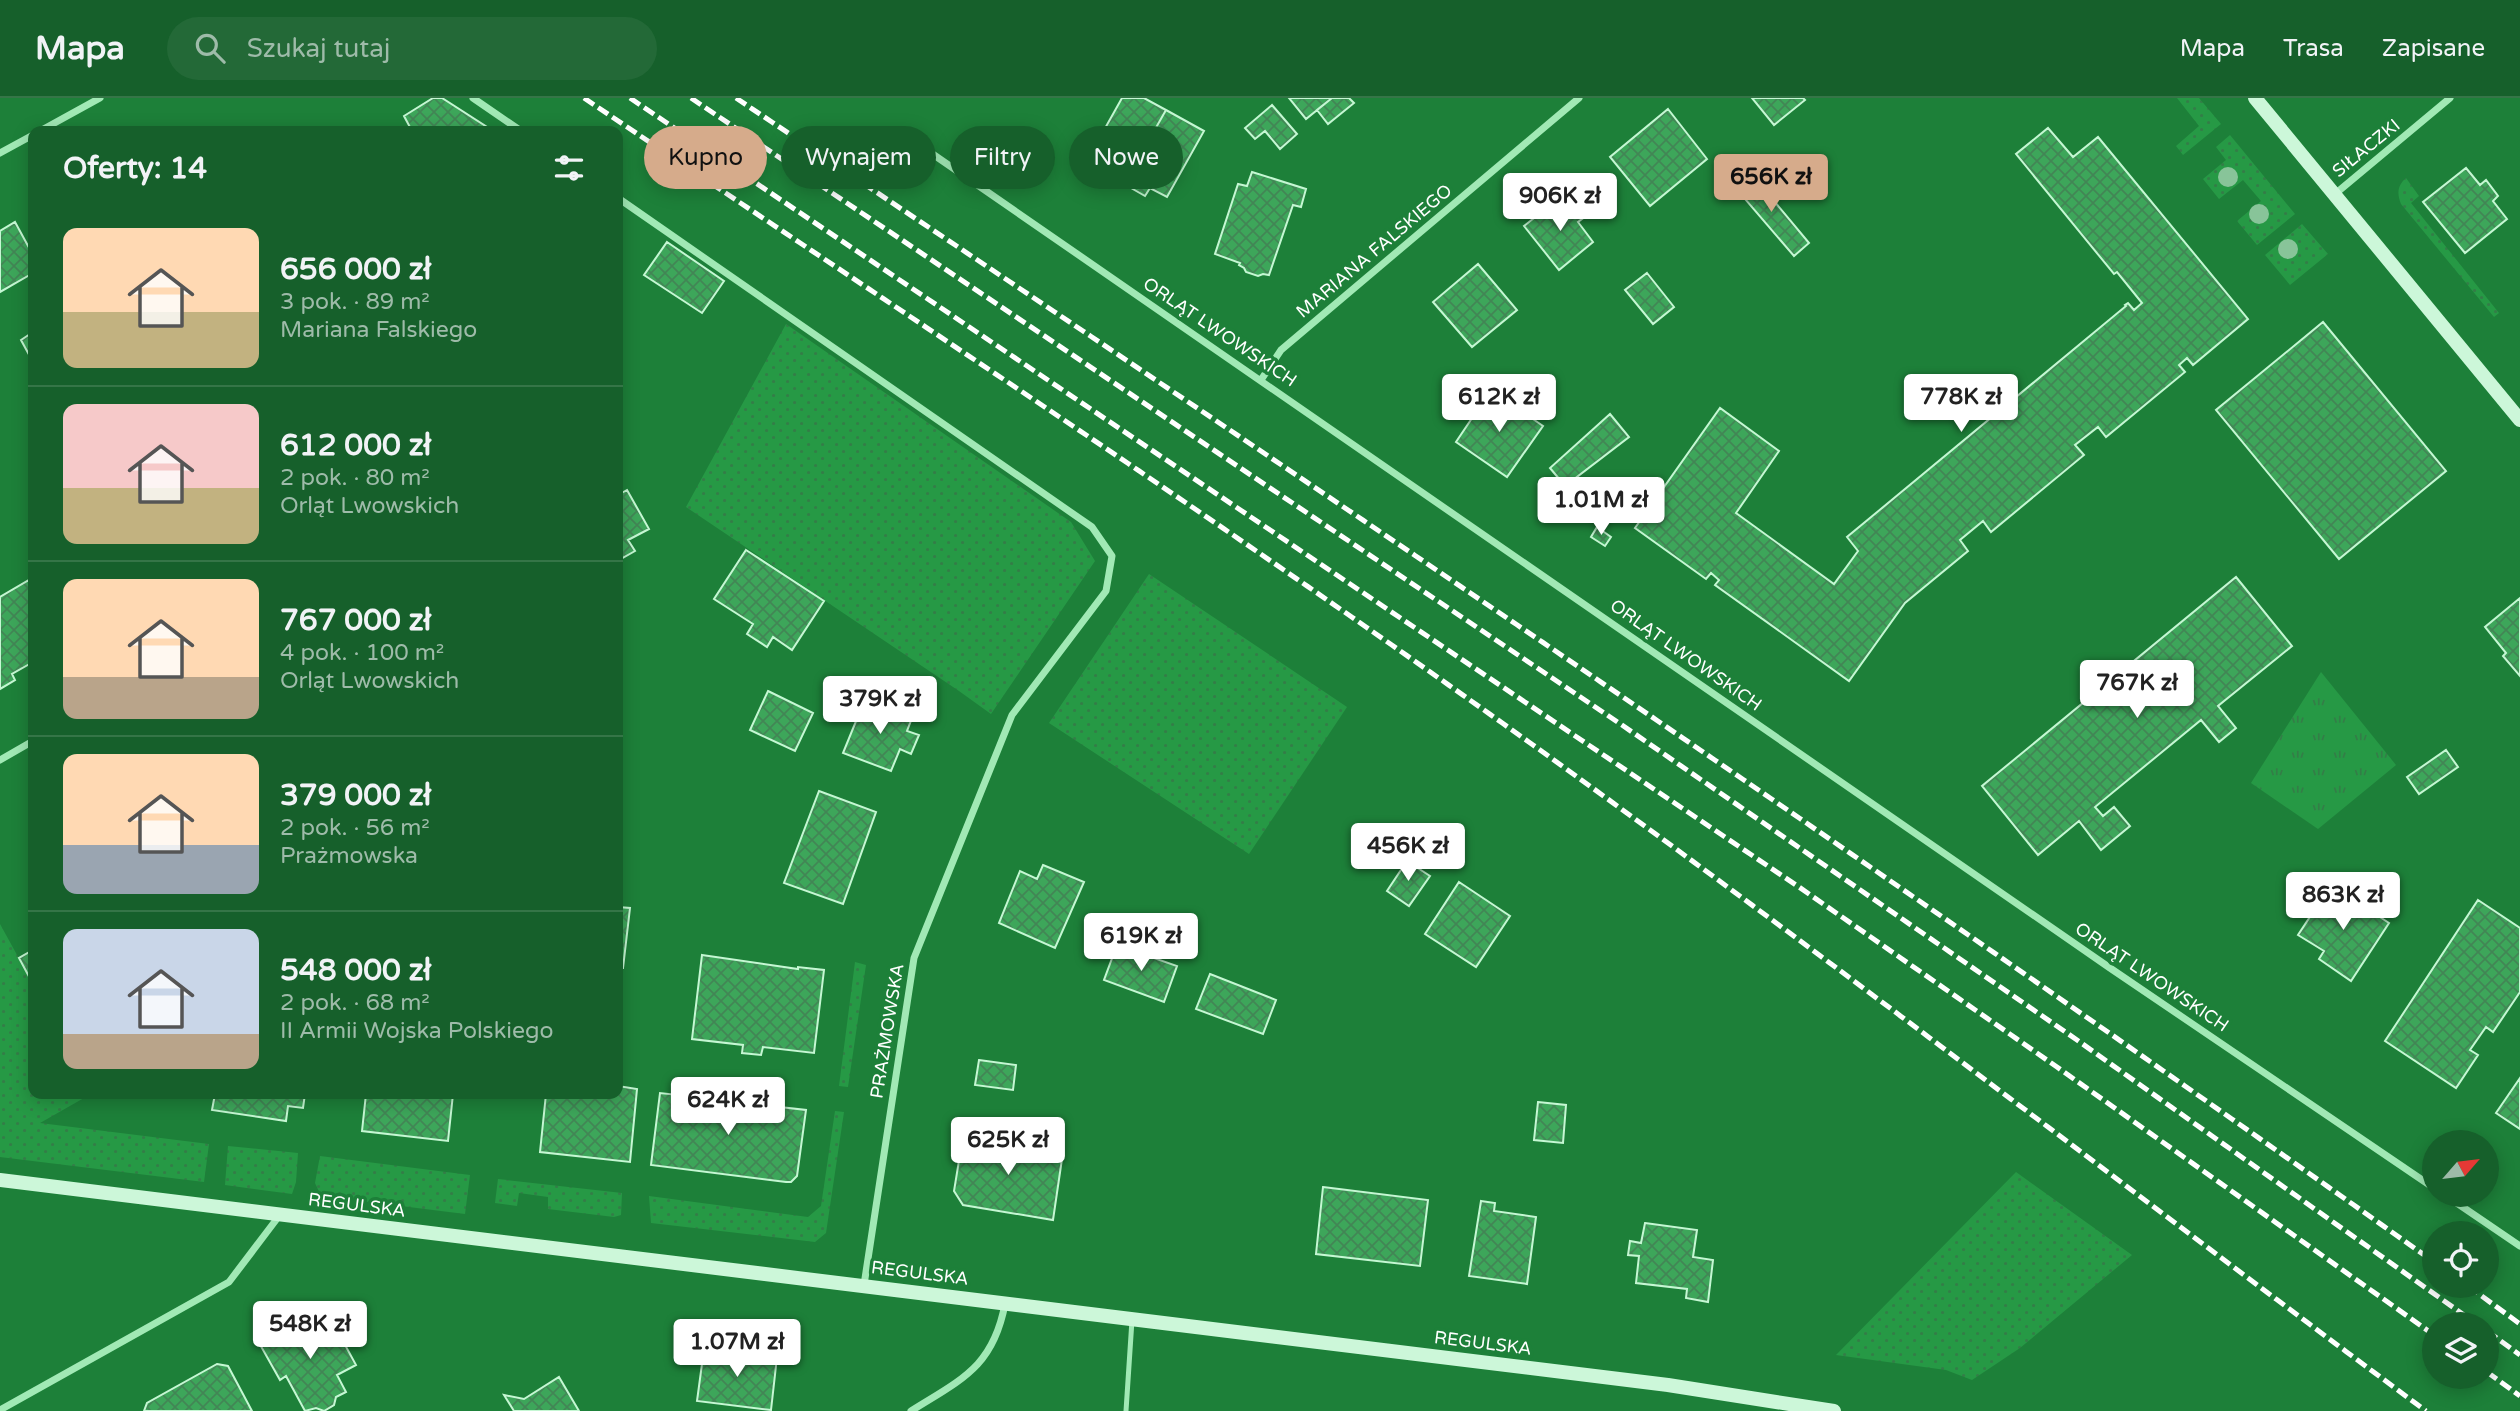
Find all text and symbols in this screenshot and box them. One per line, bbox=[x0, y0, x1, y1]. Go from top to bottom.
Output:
search box bbox=[167, 17, 657, 80]
text: Mapa bbox=[35, 29, 125, 68]
icon: search bbox=[191, 29, 229, 67]
text: Szukaj tutaj bbox=[247, 33, 390, 64]
text: Mapa bbox=[2180, 34, 2245, 63]
text: Trasa bbox=[2283, 34, 2344, 63]
text: Zapisane bbox=[2382, 34, 2485, 63]
street label: SIŁACZKI bbox=[2328, 114, 2404, 182]
chip: Kupno bbox=[644, 126, 767, 189]
chip: Wynajem bbox=[781, 126, 936, 189]
chip: Filtry bbox=[950, 126, 1055, 189]
chip: Nowe bbox=[1069, 126, 1183, 189]
icon: filters bbox=[550, 149, 588, 187]
text: Oferty: 14 bbox=[63, 150, 207, 187]
pin: 656K zł bbox=[1706, 155, 1836, 214]
text: 656K zł bbox=[1730, 163, 1812, 191]
pin: 906K zł bbox=[1495, 174, 1625, 233]
street label: MARIANA FALSKIEGO bbox=[1292, 179, 1456, 323]
text: 906K zł bbox=[1519, 182, 1601, 210]
text: 656 000 zł bbox=[280, 251, 431, 288]
icon: home bbox=[119, 256, 203, 340]
street label: ORLĄT LWOWSKICH bbox=[1139, 272, 1301, 392]
text: 3 pok. · 89 m² bbox=[280, 288, 430, 316]
text: Mariana Falskiego bbox=[280, 316, 477, 344]
pin: 612K zł bbox=[1434, 374, 1564, 434]
pin: 778K zł bbox=[1896, 374, 2026, 434]
text: 612K zł bbox=[1458, 383, 1540, 411]
text: 778K zł bbox=[1920, 383, 2002, 411]
text: 612 000 zł bbox=[280, 427, 431, 464]
icon: home bbox=[119, 432, 203, 516]
text: 2 pok. · 80 m² bbox=[280, 464, 430, 492]
pin: 1.01M zł bbox=[1529, 478, 1673, 537]
text: 1.01M zł bbox=[1554, 486, 1648, 514]
text: Orląt Lwowskich bbox=[280, 492, 459, 520]
street label: ORLĄT LWOWSKICH bbox=[1606, 594, 1766, 716]
text: 767 000 zł bbox=[280, 602, 431, 639]
icon: home bbox=[119, 607, 203, 691]
text: 4 pok. · 100 m² bbox=[280, 639, 444, 667]
pin: 767K zł bbox=[2072, 660, 2202, 720]
text: Orląt Lwowskich bbox=[280, 667, 459, 695]
text: 767K zł bbox=[2096, 669, 2178, 697]
pin: 379K zł bbox=[815, 676, 945, 736]
text: 379K zł bbox=[839, 685, 921, 713]
text: 379 000 zł bbox=[280, 777, 431, 814]
icon: home bbox=[119, 782, 203, 866]
text: 2 pok. · 56 m² bbox=[280, 814, 430, 842]
pin: 456K zł bbox=[1343, 824, 1473, 883]
text: 456K zł bbox=[1367, 832, 1449, 860]
text: Prażmowska bbox=[280, 842, 418, 870]
pin: 863K zł bbox=[2278, 872, 2408, 932]
text: 863K zł bbox=[2302, 881, 2384, 909]
pin: 619K zł bbox=[1076, 914, 1206, 973]
street label: ORLĄT LWOWSKICH bbox=[2071, 917, 2233, 1037]
text: 619K zł bbox=[1100, 922, 1182, 950]
text: 548 000 zł bbox=[280, 952, 431, 989]
icon: home bbox=[119, 957, 203, 1041]
street label: PRAŻMOWSKA bbox=[865, 962, 909, 1100]
text: 2 pok. · 68 m² bbox=[280, 989, 430, 1017]
text: II Armii Wojska Polskiego bbox=[280, 1017, 553, 1045]
pin: 624K zł bbox=[663, 1077, 793, 1137]
text: 624K zł bbox=[687, 1086, 769, 1114]
pin: 625K zł bbox=[943, 1118, 1073, 1177]
text: 625K zł bbox=[967, 1126, 1049, 1154]
north arrow bbox=[2422, 1130, 2499, 1208]
map controls bbox=[2422, 1130, 2499, 1389]
street label: REGULSKA bbox=[307, 1188, 407, 1222]
button: locate bbox=[2422, 1221, 2499, 1298]
street label: REGULSKA bbox=[870, 1256, 970, 1290]
pin: 548K zł bbox=[245, 1302, 375, 1361]
text: 548K zł bbox=[269, 1310, 351, 1338]
button: layers bbox=[2422, 1312, 2499, 1389]
pin: 1.07M zł bbox=[665, 1320, 809, 1379]
street label: REGULSKA bbox=[1433, 1326, 1533, 1360]
text: 1.07M zł bbox=[690, 1328, 784, 1356]

